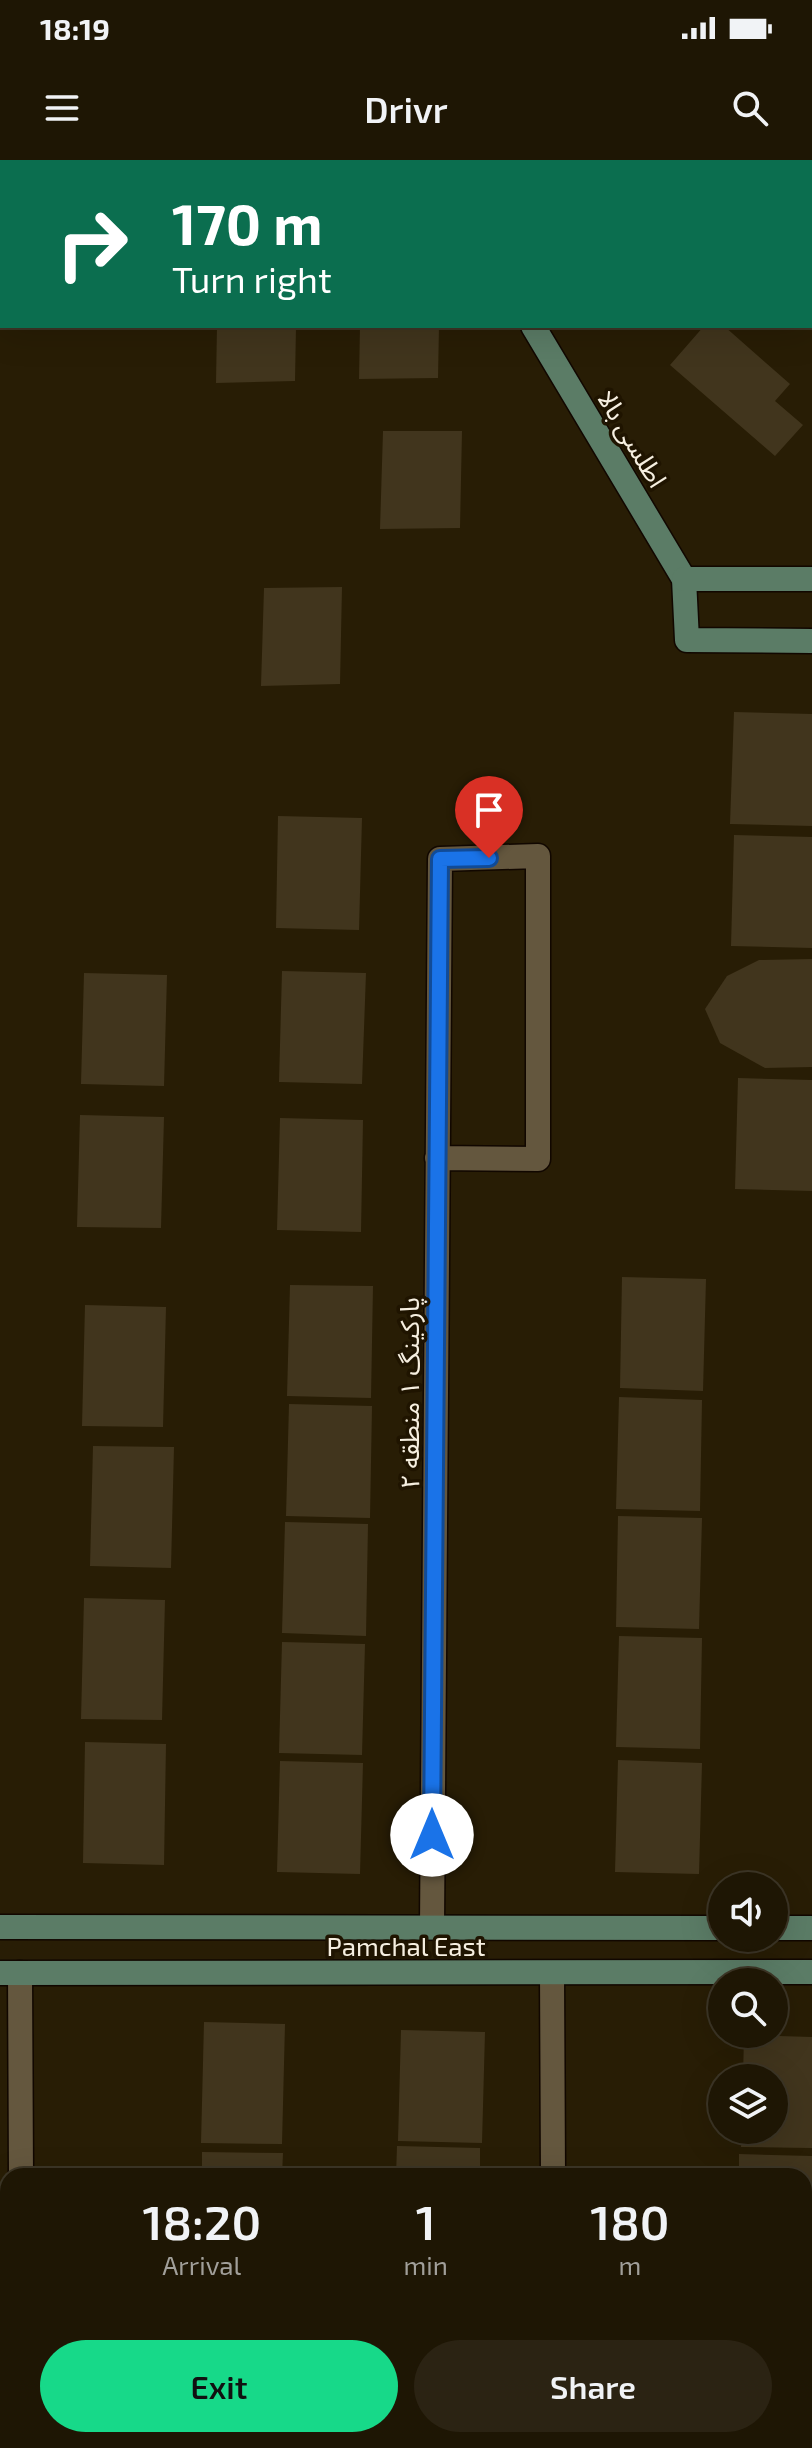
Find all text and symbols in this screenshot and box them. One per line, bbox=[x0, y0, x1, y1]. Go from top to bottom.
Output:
text: 18:19 bbox=[40, 10, 110, 46]
icon: menu bbox=[40, 86, 84, 130]
icon: search bbox=[728, 86, 772, 130]
text: Drivr bbox=[364, 87, 448, 130]
text: 170 m bbox=[172, 189, 323, 256]
icon: right bbox=[40, 192, 144, 296]
text: Turn right bbox=[172, 257, 332, 300]
street label: اطلسی بالا bbox=[591, 384, 674, 493]
pin bbox=[455, 776, 523, 858]
icon: arrive bbox=[467, 788, 511, 832]
street label: پارکینگ ۱ منطقه ۲ bbox=[393, 1297, 427, 1489]
position arrow bbox=[390, 1793, 474, 1877]
map controls bbox=[708, 1872, 788, 2144]
button: sound bbox=[708, 1872, 788, 1952]
street label: Pamchal East bbox=[326, 1930, 486, 1961]
button: search bbox=[708, 1968, 788, 2048]
button: layers bbox=[708, 2064, 788, 2144]
text: 18:20 bbox=[142, 2192, 261, 2250]
text: 1 bbox=[416, 2192, 436, 2250]
text: 180 bbox=[590, 2192, 670, 2250]
text: Arrival bbox=[162, 2249, 241, 2280]
text: min bbox=[404, 2249, 448, 2280]
text: m bbox=[619, 2249, 641, 2280]
button: Exit bbox=[40, 2340, 398, 2432]
button: Share bbox=[414, 2340, 772, 2432]

